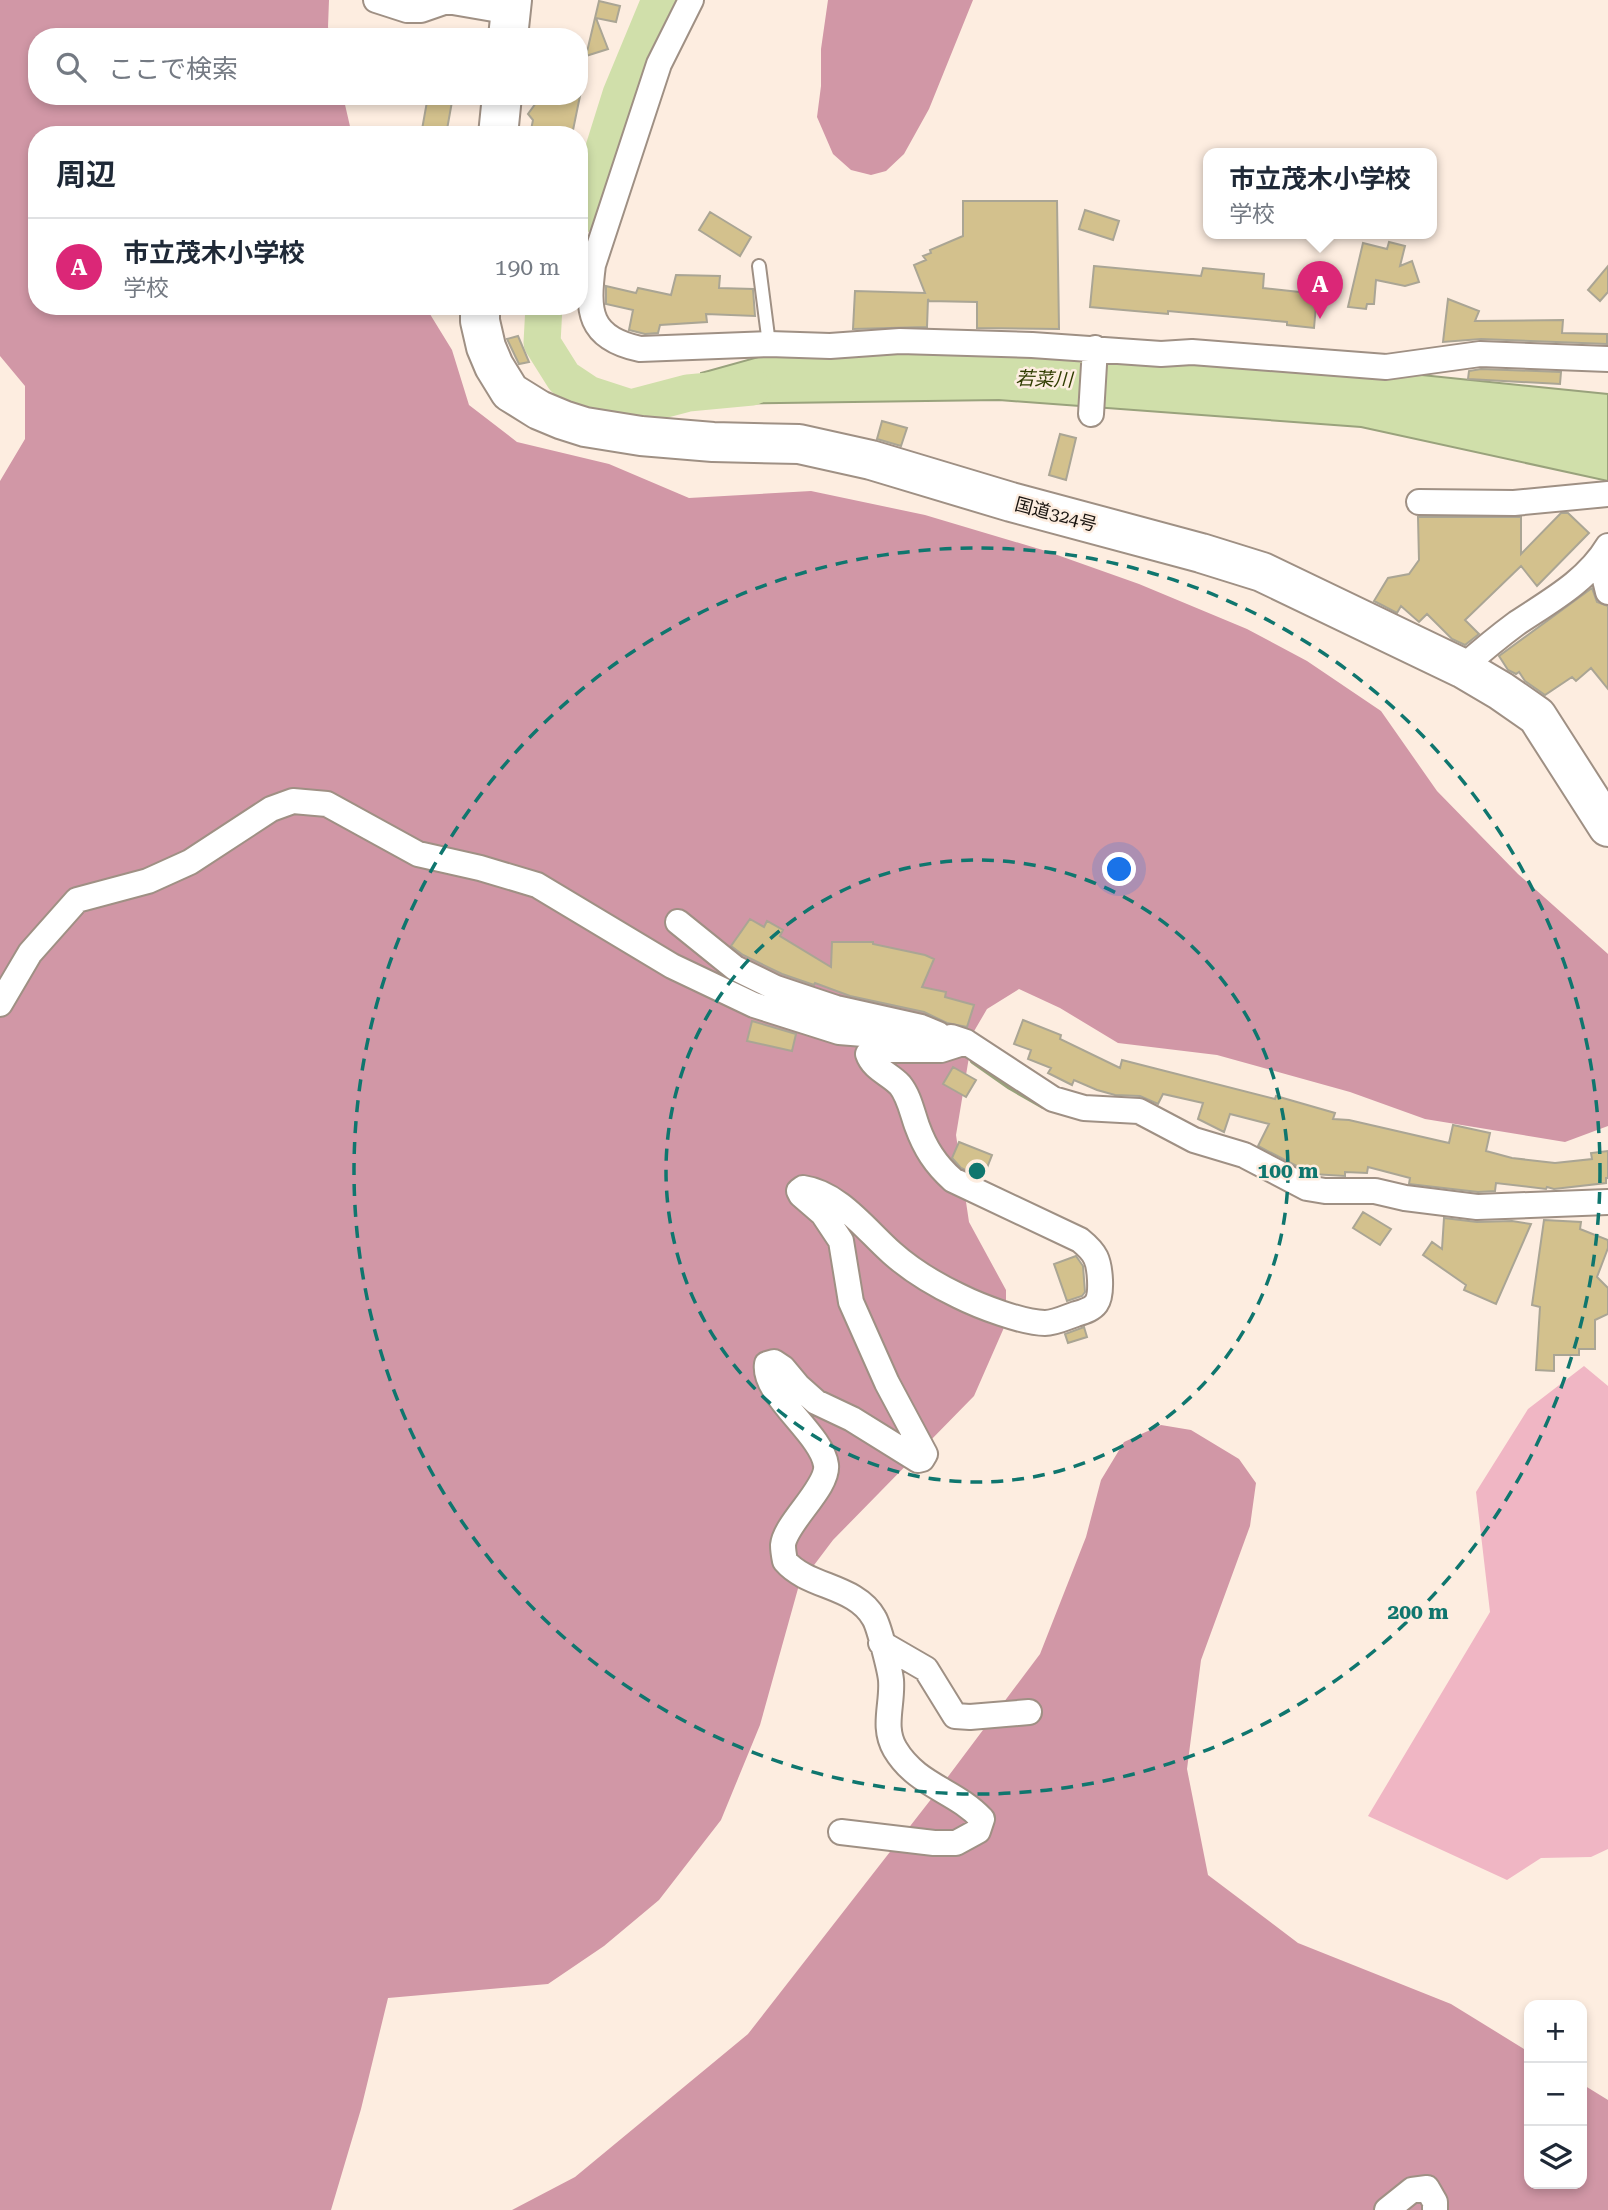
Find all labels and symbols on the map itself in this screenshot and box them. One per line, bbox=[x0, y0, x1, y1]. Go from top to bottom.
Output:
pin: A bbox=[1297, 261, 1343, 319]
water label: 若菜川 bbox=[1015, 367, 1075, 392]
street label: 国道324号 bbox=[1013, 493, 1099, 535]
your location bbox=[1102, 852, 1136, 886]
centre of rings bbox=[965, 1159, 989, 1183]
text: 100 m bbox=[1258, 1159, 1318, 1183]
text: 200 m bbox=[1388, 1600, 1448, 1624]

